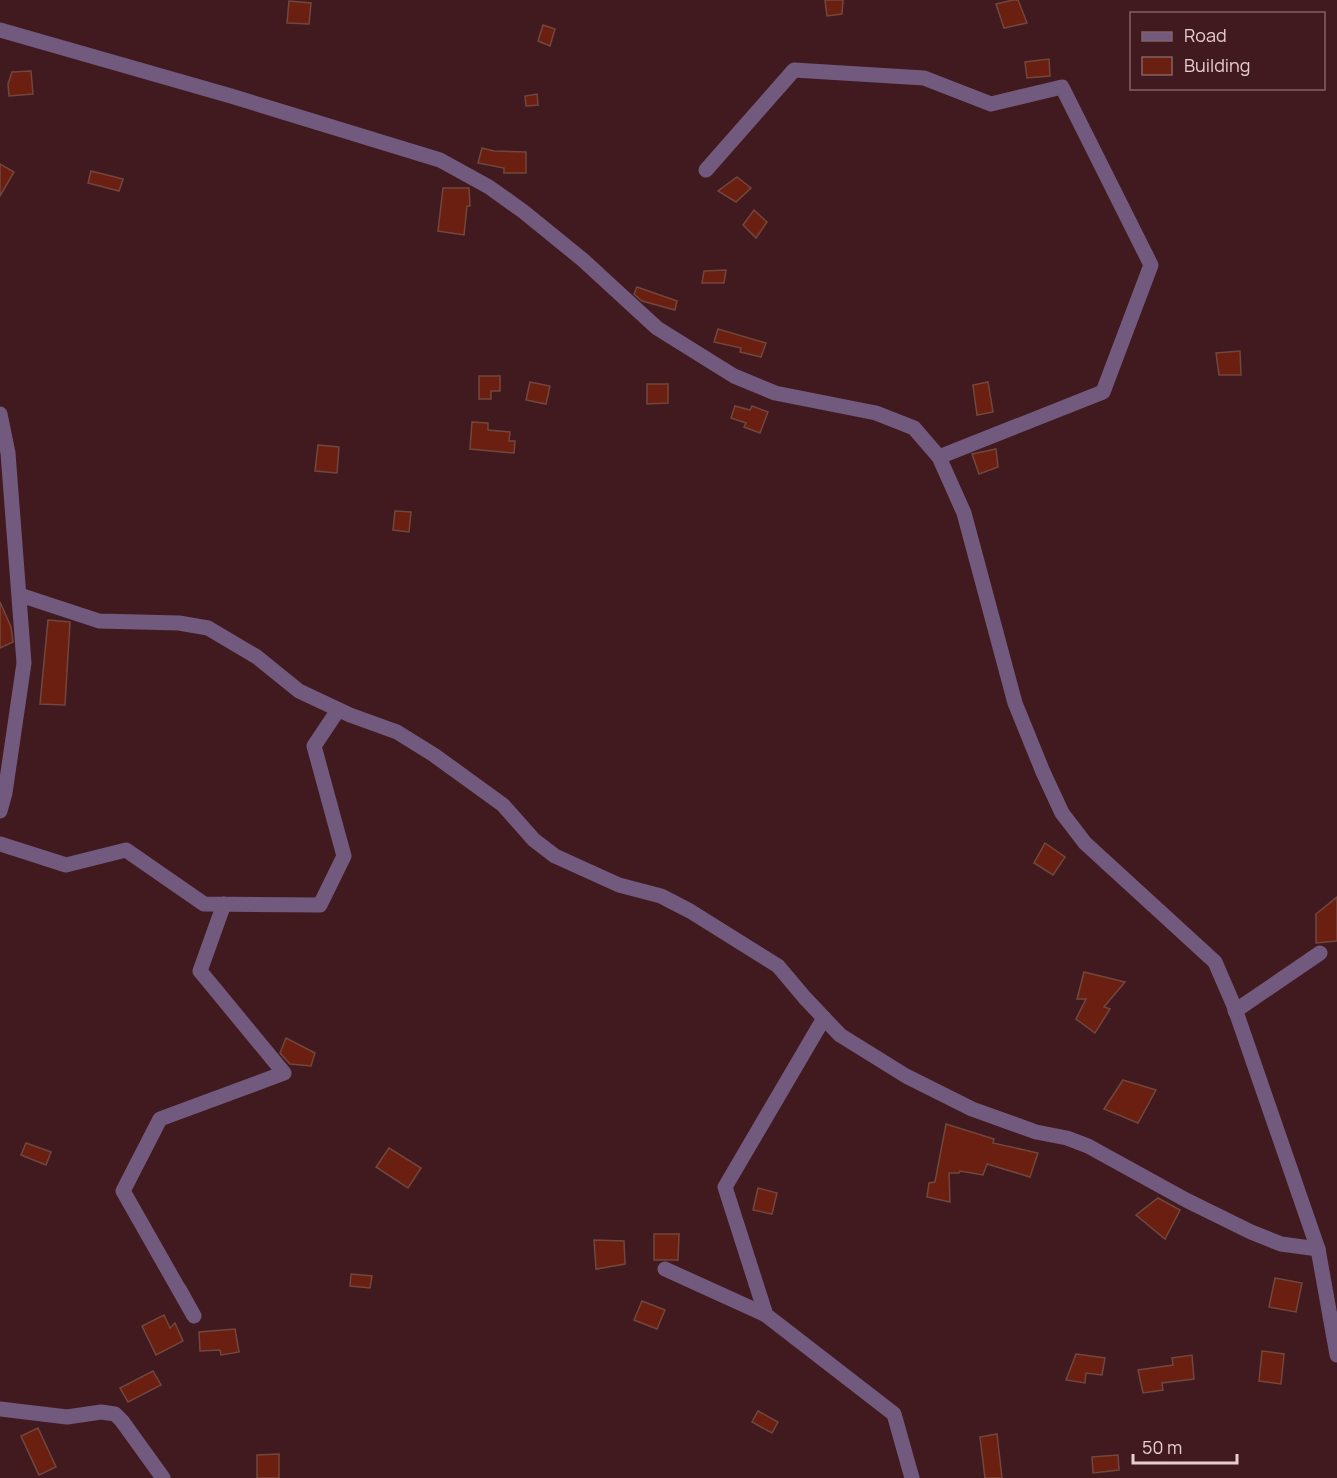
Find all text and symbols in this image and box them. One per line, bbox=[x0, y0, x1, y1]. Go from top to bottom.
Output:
legend bbox=[1130, 12, 1325, 90]
text: Road bbox=[1184, 23, 1227, 47]
text: Building bbox=[1184, 53, 1250, 77]
scale bar bbox=[1133, 1427, 1236, 1465]
text: 50 m bbox=[1142, 1435, 1182, 1459]

